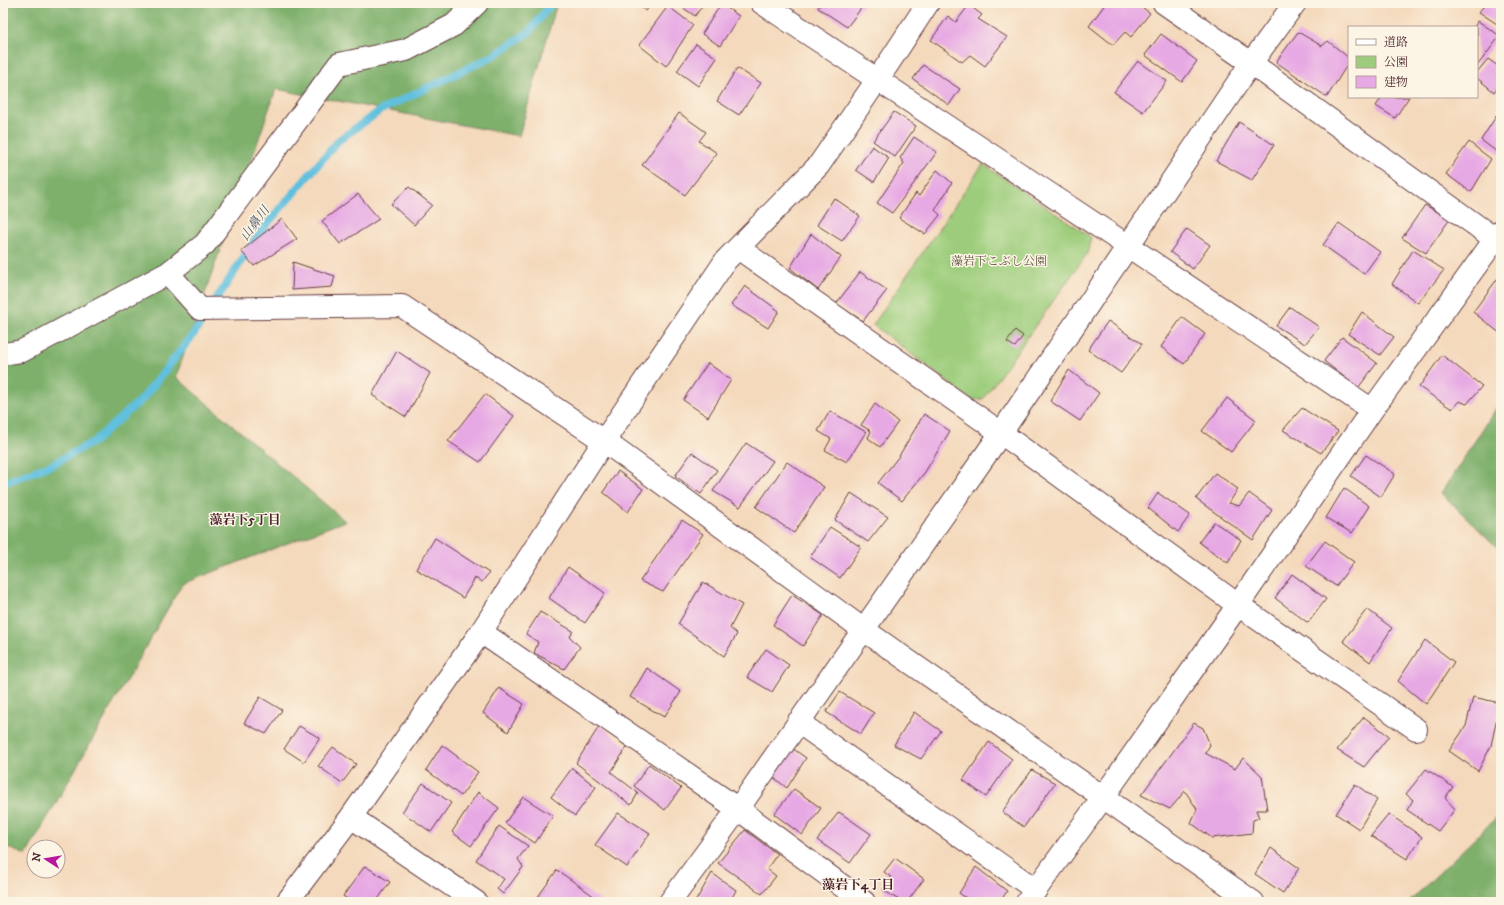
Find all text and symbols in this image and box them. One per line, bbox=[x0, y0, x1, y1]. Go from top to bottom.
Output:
legend bbox=[1348, 26, 1478, 98]
text: 道路 bbox=[1384, 35, 1408, 50]
text: 公園 bbox=[1384, 55, 1408, 70]
text: 建物 bbox=[1384, 75, 1408, 90]
water label: 山鼻川 bbox=[237, 202, 274, 244]
park label: 藻岩下こぶし公園 bbox=[951, 254, 1047, 269]
district label: 藻岩下5丁目 bbox=[209, 512, 281, 528]
north arrow bbox=[26, 839, 66, 879]
text: N bbox=[29, 851, 45, 863]
district label: 藻岩下4丁目 bbox=[822, 877, 894, 894]

